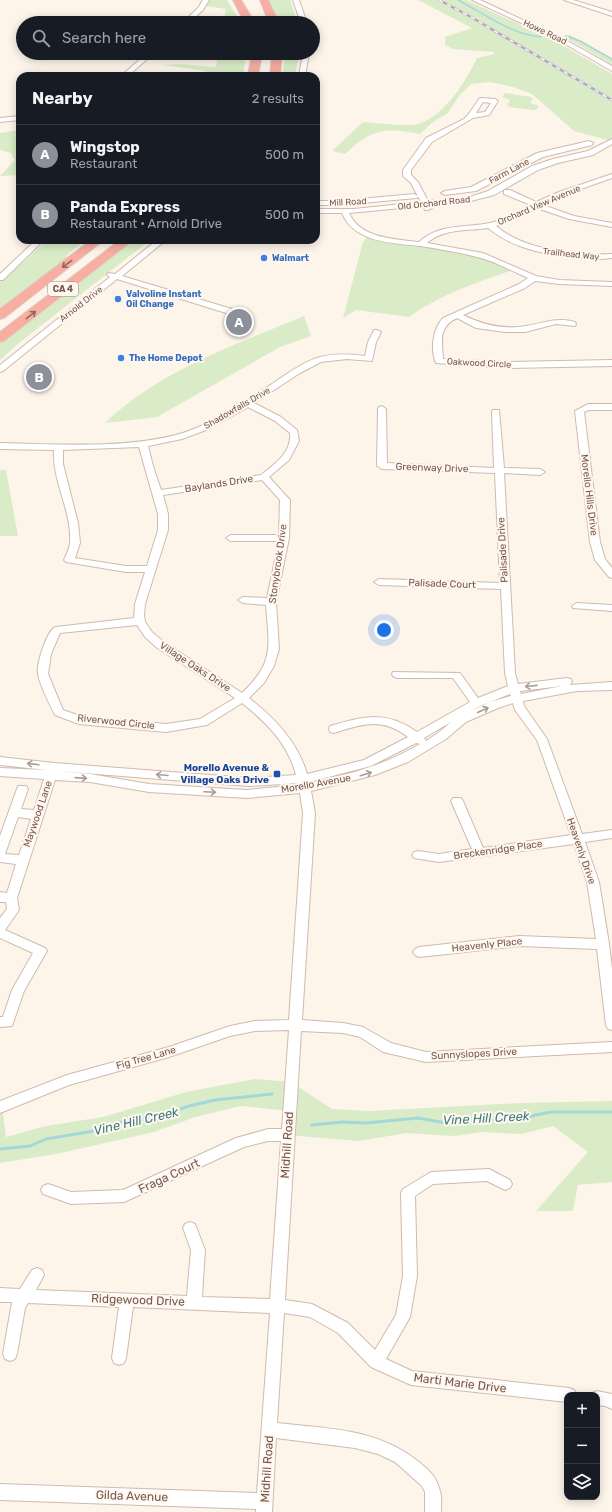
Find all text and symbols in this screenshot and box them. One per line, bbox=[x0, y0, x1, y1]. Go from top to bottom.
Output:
search box bbox=[16, 16, 320, 60]
street label: Howe Road bbox=[522, 18, 568, 46]
icon: search bbox=[30, 27, 52, 49]
text: Search here bbox=[62, 29, 146, 47]
text: Nearby bbox=[32, 88, 93, 108]
text: 2 results bbox=[252, 91, 304, 106]
text: Wingstop bbox=[70, 138, 140, 156]
text: A bbox=[40, 147, 50, 162]
text: 500 m bbox=[265, 147, 304, 162]
text: Restaurant bbox=[70, 156, 137, 171]
street label: Farm Lane bbox=[487, 156, 531, 186]
street label: Orchard View Avenue bbox=[496, 183, 582, 227]
street label: Old Orchard Road bbox=[397, 194, 471, 212]
street label: Mill Road bbox=[329, 196, 367, 208]
text: Panda Express bbox=[70, 198, 180, 216]
text: B bbox=[40, 207, 50, 222]
text: 500 m bbox=[265, 207, 304, 222]
text: Restaurant · Arnold Drive bbox=[70, 216, 222, 231]
street label: Trailhead Way bbox=[542, 246, 600, 262]
marker: Walmart bbox=[259, 253, 269, 263]
place label: Walmart bbox=[272, 253, 309, 263]
one-way arrow bbox=[62, 259, 73, 268]
road number: CA 4 bbox=[48, 282, 78, 296]
street label: Arnold Drive bbox=[58, 284, 104, 324]
place label: Valvoline Instant Oil Change bbox=[126, 289, 202, 310]
marker: Valvoline Instant Oil Change bbox=[113, 294, 123, 304]
pin: A bbox=[226, 307, 252, 337]
one-way arrow bbox=[25, 310, 36, 319]
marker: The Home Depot bbox=[116, 353, 126, 363]
place label: The Home Depot bbox=[129, 353, 203, 363]
street label: Oakwood Circle bbox=[447, 356, 511, 370]
pin: B bbox=[26, 362, 52, 392]
street label: Shadowfalls Drive bbox=[202, 385, 272, 431]
street label: Morello Hills Drive bbox=[578, 454, 600, 537]
street label: Greenway Drive bbox=[395, 461, 469, 475]
street label: Baylands Drive bbox=[184, 473, 254, 495]
street label: Palisade Drive bbox=[495, 517, 511, 583]
street label: Stonybrook Drive bbox=[266, 523, 290, 604]
street label: Palisade Court bbox=[408, 577, 476, 591]
your location bbox=[374, 620, 394, 640]
street label: Village Oaks Drive bbox=[157, 640, 233, 695]
one-way arrow bbox=[525, 682, 538, 689]
one-way arrow bbox=[476, 706, 488, 713]
street label: Riverwood Circle bbox=[77, 712, 156, 732]
one-way arrow bbox=[26, 761, 39, 768]
place label: Morello Avenue & Village Oaks Drive bbox=[181, 762, 270, 786]
marker: Morello Avenue & Village Oaks Drive bbox=[272, 769, 282, 779]
one-way arrow bbox=[359, 770, 372, 777]
one-way arrow bbox=[156, 772, 169, 779]
street label: Morello Avenue bbox=[280, 772, 352, 796]
one-way arrow bbox=[74, 774, 87, 781]
street label: Maywood Lane bbox=[21, 779, 55, 849]
one-way arrow bbox=[203, 789, 216, 796]
street label: Heavenly Drive bbox=[564, 816, 598, 886]
street label: Breckenridge Place bbox=[453, 838, 544, 862]
street label: Heavenly Place bbox=[451, 935, 523, 955]
street label: Fig Tree Lane bbox=[115, 1044, 178, 1072]
street label: Sunnyslopes Drive bbox=[431, 1046, 518, 1062]
water label: Vine Hill Creek bbox=[92, 1104, 180, 1138]
water label: Vine Hill Creek bbox=[442, 1108, 530, 1128]
street label: Midhill Road bbox=[278, 1111, 296, 1179]
street label: Fraga Court bbox=[136, 1156, 202, 1196]
street label: Ridgewood Drive bbox=[91, 1291, 185, 1309]
street label: Marti Marie Drive bbox=[413, 1370, 507, 1396]
map controls bbox=[564, 1392, 600, 1500]
button: + bbox=[564, 1392, 600, 1428]
button: − bbox=[564, 1428, 600, 1464]
street label: Midhill Road bbox=[258, 1435, 276, 1503]
button: layers bbox=[564, 1464, 600, 1500]
street label: Gilda Avenue bbox=[96, 1488, 169, 1504]

